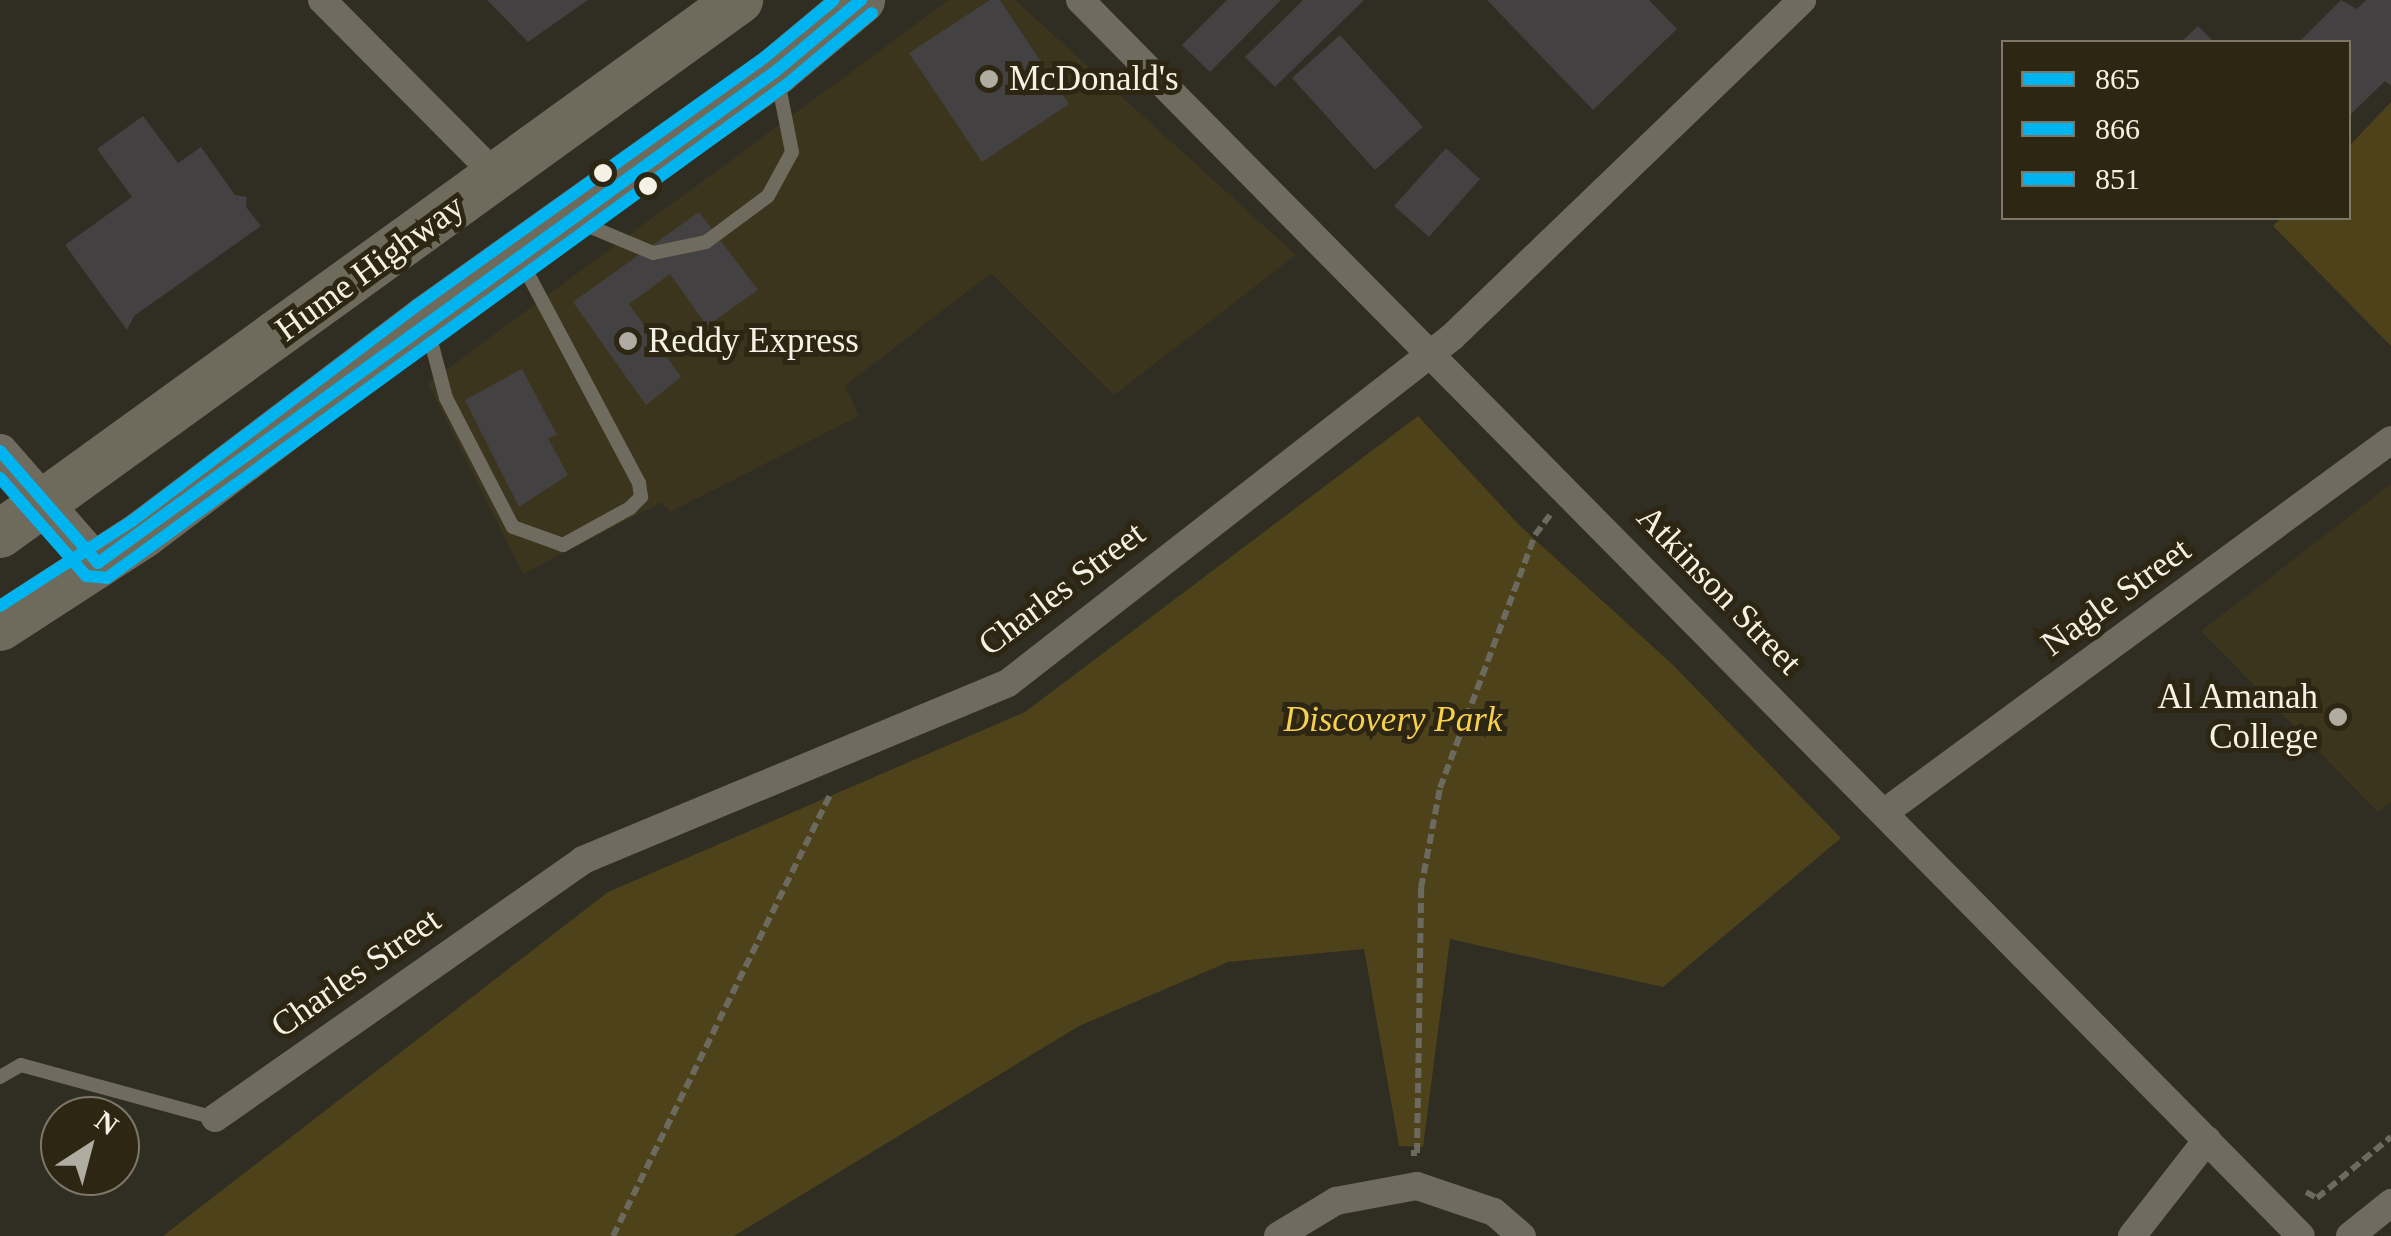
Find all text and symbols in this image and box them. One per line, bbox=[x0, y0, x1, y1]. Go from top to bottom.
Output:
legend bbox=[2001, 40, 2351, 220]
place label: McDonald's bbox=[1009, 58, 1179, 100]
text: 865 bbox=[2095, 62, 2140, 95]
marker: McDonald's bbox=[978, 68, 1000, 90]
text: 866 bbox=[2095, 112, 2140, 145]
text: 851 bbox=[2095, 162, 2140, 195]
unlabelled marker bbox=[593, 163, 613, 183]
unlabelled marker bbox=[638, 176, 658, 196]
street label: Hume Highway bbox=[268, 186, 472, 350]
place label: Reddy Express bbox=[648, 320, 859, 362]
marker: Reddy Express bbox=[617, 330, 639, 352]
street label: Atkinson Street bbox=[1628, 497, 1810, 683]
street label: Charles Street bbox=[971, 513, 1153, 665]
street label: Nagle Street bbox=[2033, 529, 2199, 665]
place label: Al Amanah College bbox=[2156, 676, 2318, 758]
park label: Discovery Park bbox=[1284, 699, 1502, 741]
marker: Al Amanah College bbox=[2327, 706, 2349, 728]
street label: Charles Street bbox=[263, 899, 449, 1047]
north arrow bbox=[40, 1096, 140, 1196]
text: N bbox=[89, 1104, 124, 1141]

